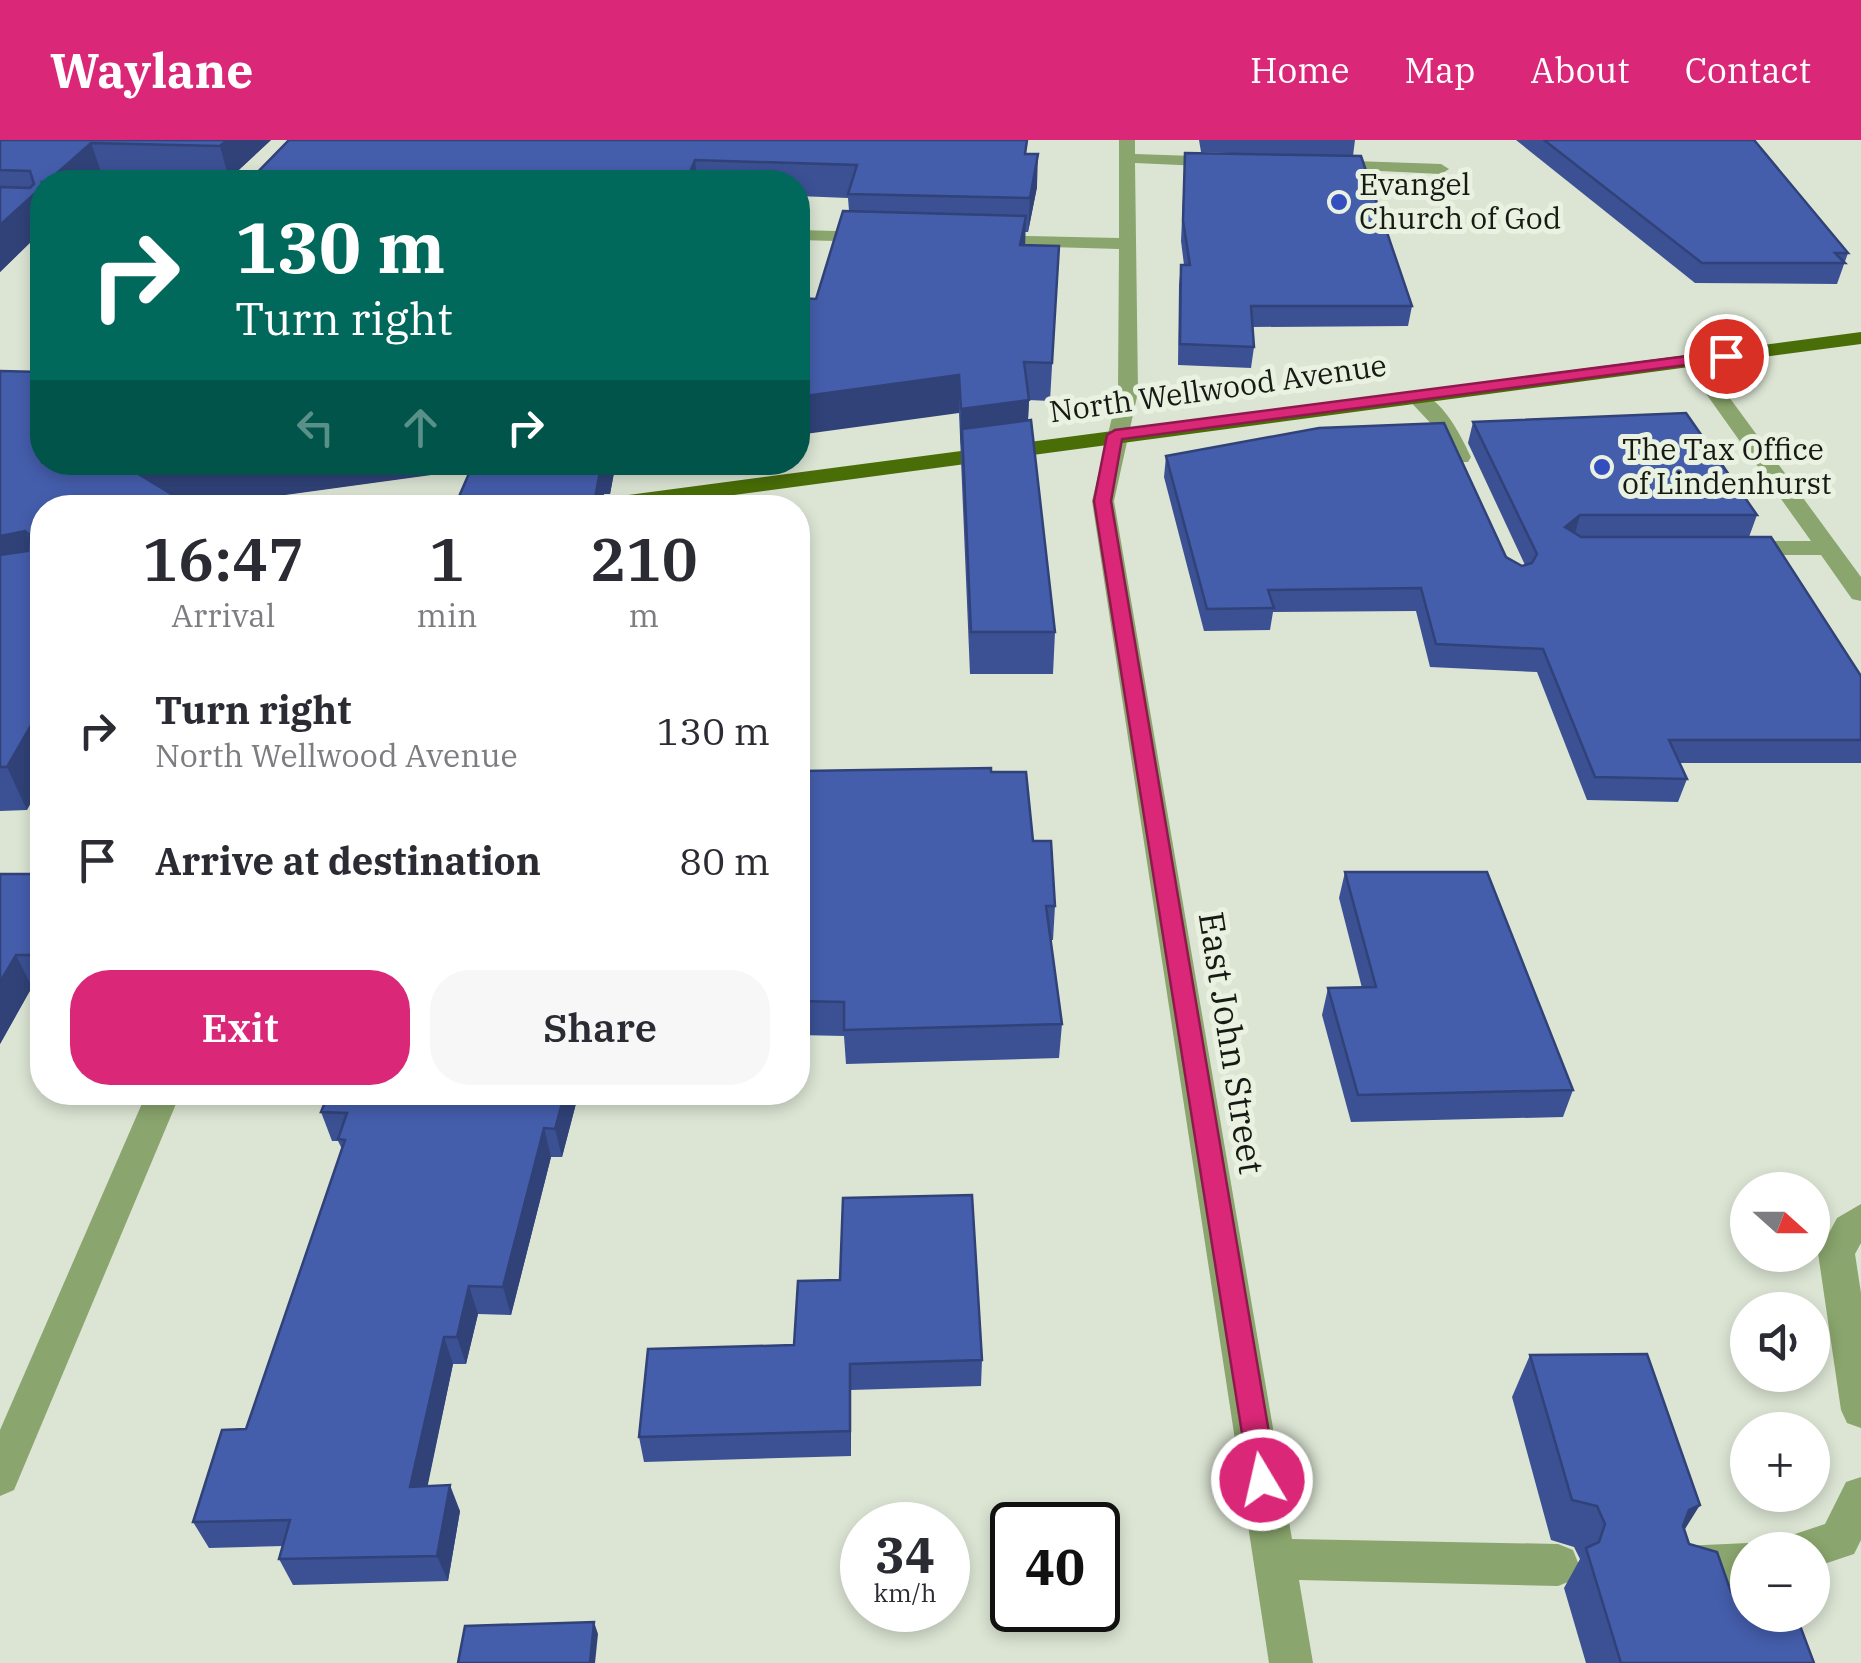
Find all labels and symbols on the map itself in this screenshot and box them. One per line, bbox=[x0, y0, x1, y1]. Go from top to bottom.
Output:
place label: Evangel Church of God bbox=[1359, 164, 1561, 237]
marker: Evangel Church of God bbox=[1328, 191, 1350, 213]
pin bbox=[1684, 314, 1769, 399]
street label: North Wellwood Avenue bbox=[1047, 345, 1389, 430]
place label: The Tax Office of Lindenhurst bbox=[1622, 429, 1832, 502]
marker: The Tax Office of Lindenhurst bbox=[1591, 456, 1613, 478]
street label: East John Street bbox=[1189, 908, 1275, 1177]
north arrow bbox=[1730, 1172, 1830, 1272]
position arrow bbox=[1210, 1428, 1314, 1532]
speed limit sign: 40 bbox=[990, 1502, 1120, 1632]

